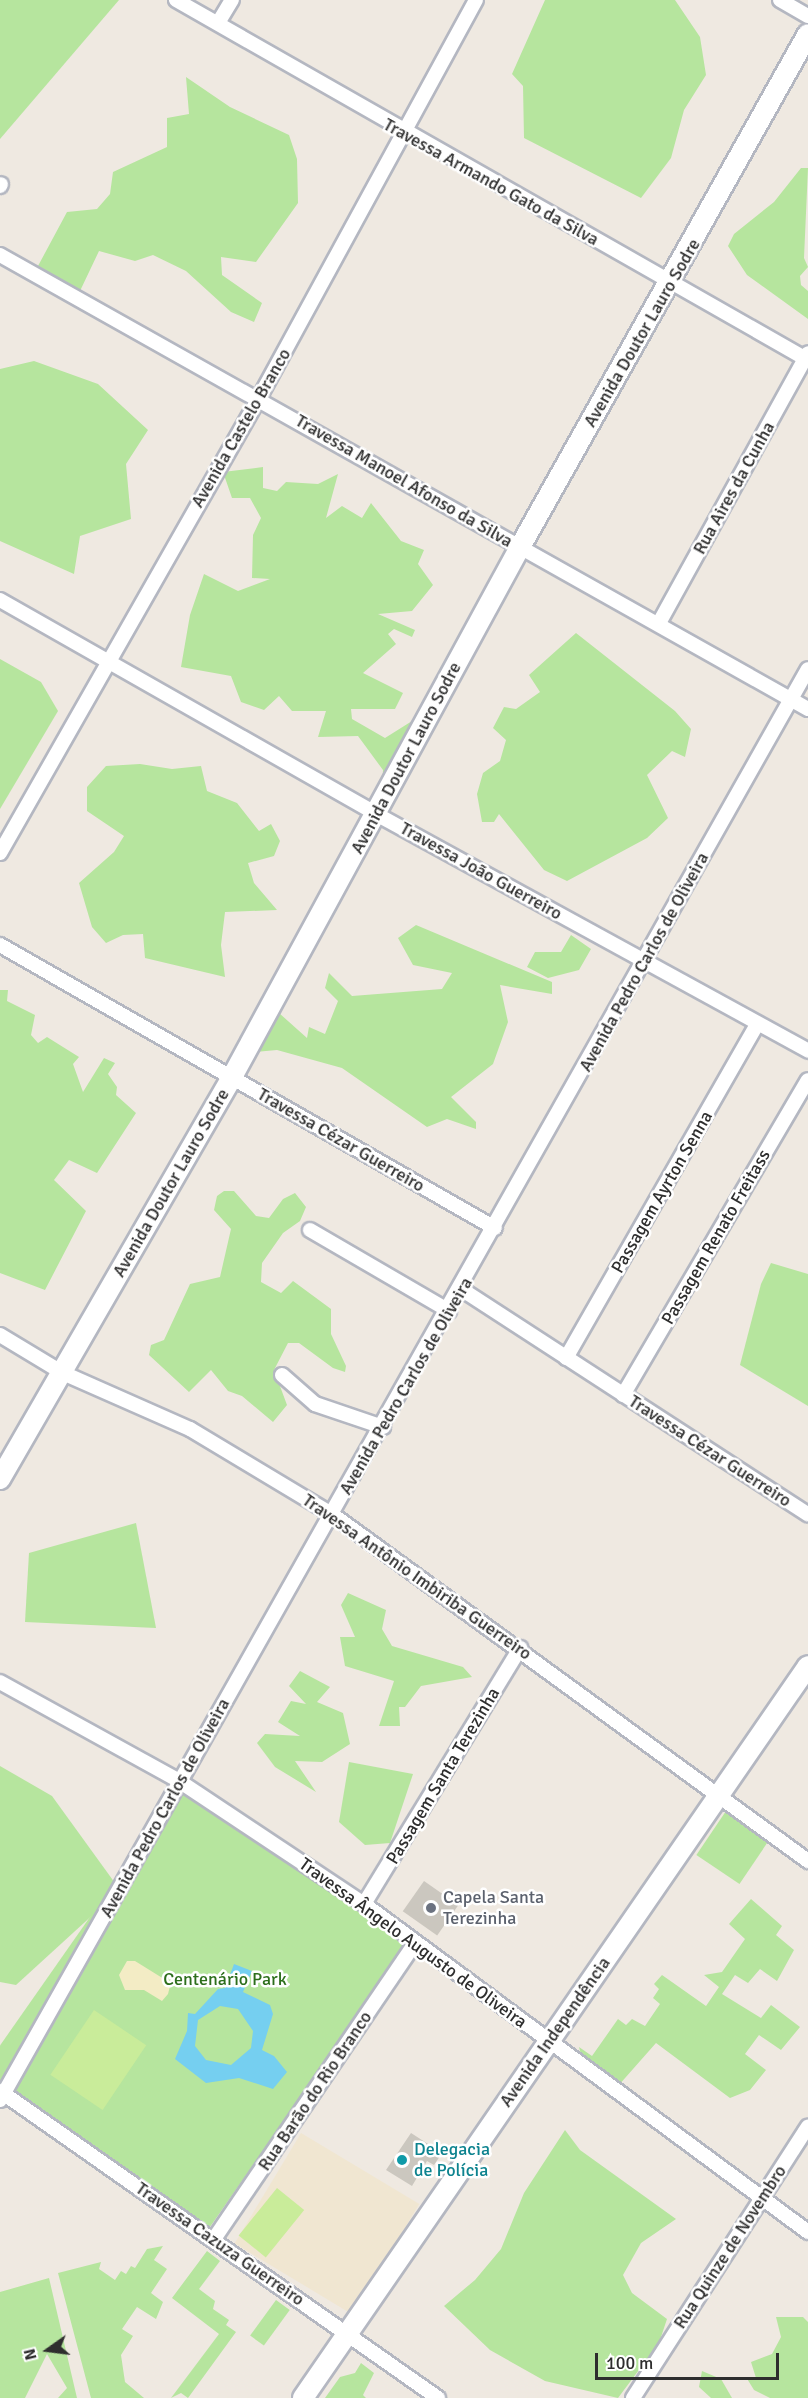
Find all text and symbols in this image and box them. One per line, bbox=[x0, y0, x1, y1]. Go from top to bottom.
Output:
street label: Travessa Armando Gato da Silva bbox=[380, 114, 602, 250]
street label: Avenida Doutor Lauro Sodre bbox=[579, 235, 705, 431]
street label: Avenida Castelo Branco bbox=[187, 345, 295, 511]
street label: Travessa Manoel Afonso da Silva bbox=[292, 410, 516, 552]
street label: Rua Aires da Cunha bbox=[689, 418, 779, 558]
street label: Avenida Doutor Lauro Sodre bbox=[346, 658, 466, 858]
street label: Travessa João Guerreiro bbox=[396, 817, 566, 925]
street label: Avenida Pedro Carlos de Oliveira bbox=[575, 849, 713, 1075]
street label: Travessa Cézar Guerreiro bbox=[254, 1083, 428, 1197]
street label: Avenida Doutor Lauro Sodre bbox=[108, 1085, 234, 1281]
street label: Passagem Ayrton Senna bbox=[607, 1107, 717, 1277]
street label: Passagem Renato Freitass bbox=[657, 1146, 775, 1328]
street label: Avenida Pedro Carlos de Oliveira bbox=[335, 1273, 477, 1499]
street label: Travessa Cézar Guerreiro bbox=[625, 1390, 795, 1512]
street label: Travessa Antônio Imbiriba Guerreiro bbox=[298, 1489, 536, 1665]
street label: Passagem Santa Terezinha bbox=[382, 1684, 504, 1868]
street label: Avenida Pedro Carlos de Oliveira bbox=[96, 1695, 234, 1921]
street label: Travessa Ângelo Augusto de Oliveira bbox=[295, 1853, 531, 2033]
place label: Capela Santa Terezinha bbox=[443, 1887, 544, 1930]
marker: Capela Santa Terezinha bbox=[424, 1901, 438, 1915]
street label: Avenida Independência bbox=[495, 1953, 615, 2111]
park label: Centenário Park bbox=[163, 1968, 287, 1990]
street label: Rua Barão do Rio Branco bbox=[254, 2007, 376, 2175]
place label: Delegacia de Polícia bbox=[414, 2139, 490, 2182]
marker: Delegacia de Polícia bbox=[395, 2153, 409, 2167]
street label: Rua Quinze de Novembro bbox=[669, 2161, 791, 2333]
street label: Travessa Cazuza Guerreiro bbox=[132, 2178, 308, 2310]
north arrow bbox=[18, 2320, 78, 2380]
scale bar bbox=[598, 2341, 782, 2379]
text: N bbox=[19, 2347, 42, 2362]
text: 100 m bbox=[606, 2352, 653, 2374]

